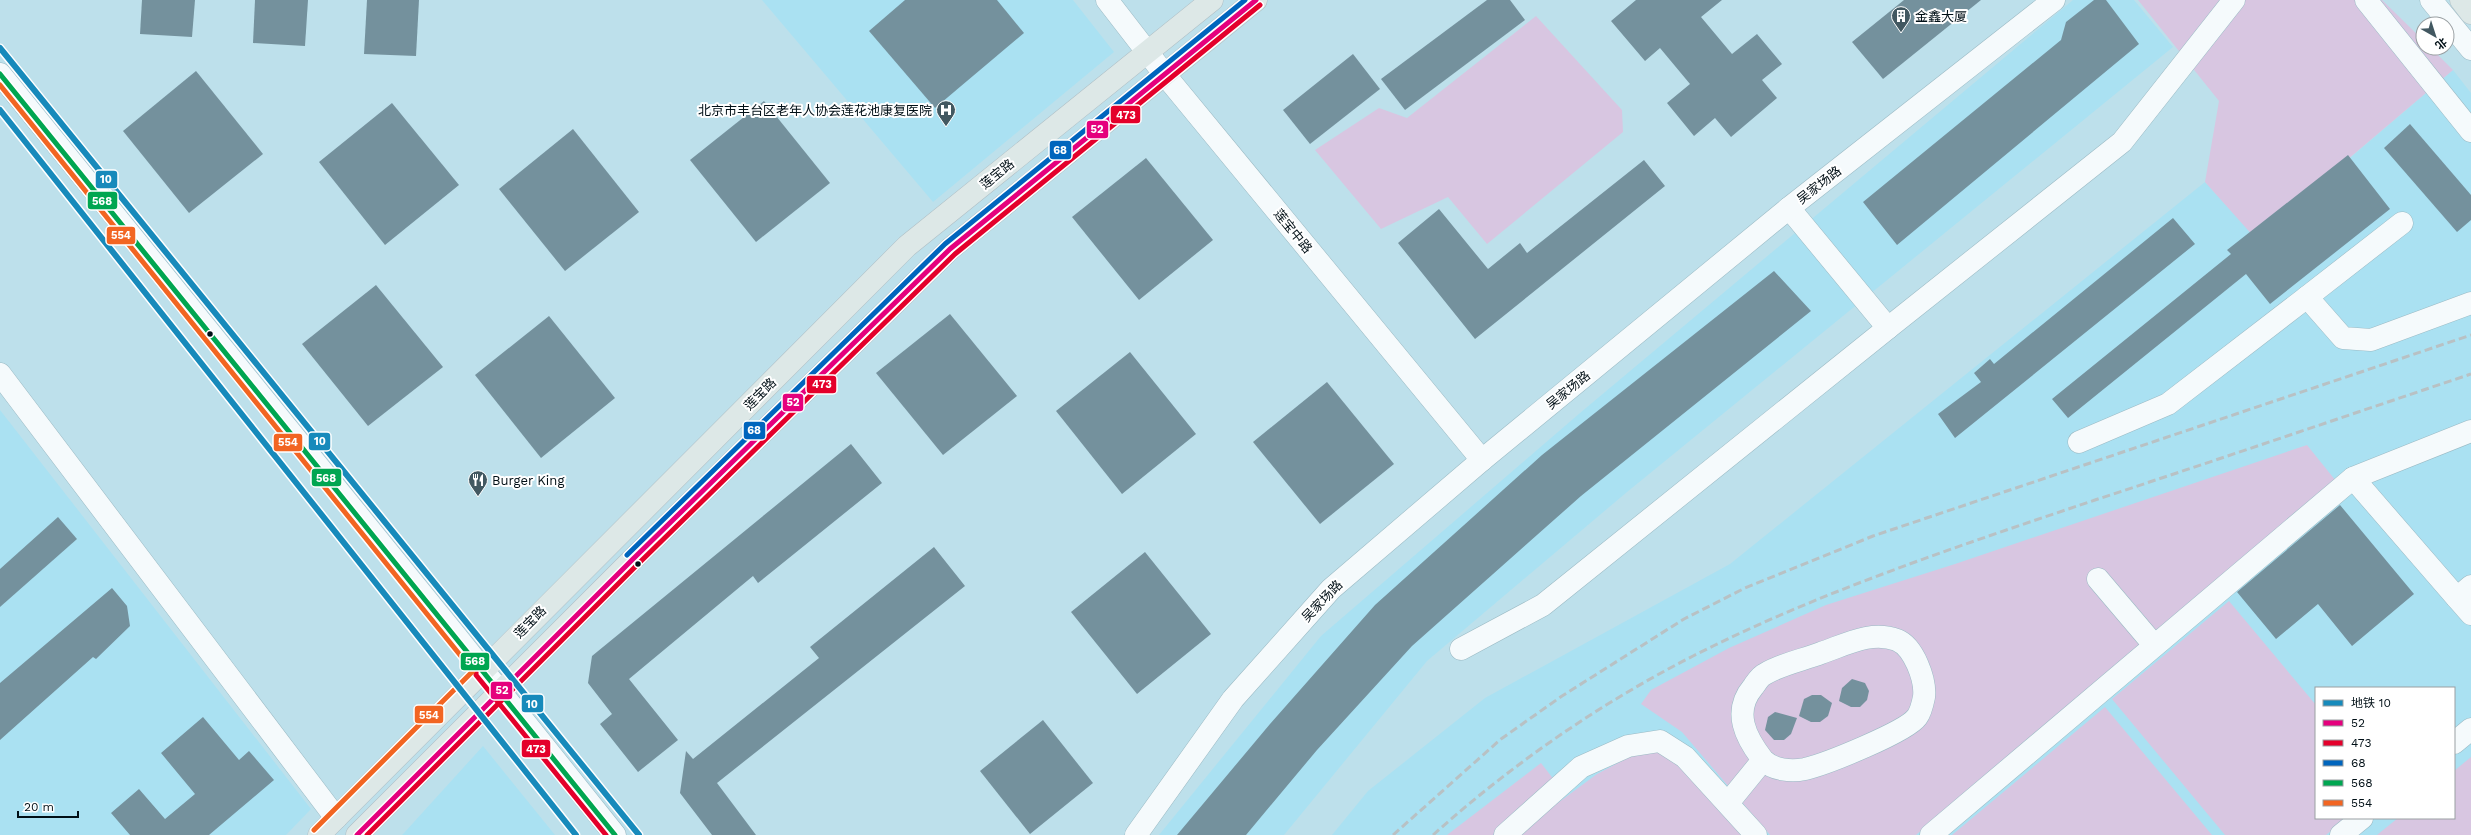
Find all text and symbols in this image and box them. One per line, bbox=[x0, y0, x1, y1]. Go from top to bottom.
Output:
building icon: 金鑫大厦 bbox=[1890, 5, 1912, 33]
place label: 金鑫大厦 bbox=[1915, 9, 1967, 24]
north arrow bbox=[2415, 16, 2455, 56]
text: 北 bbox=[2433, 35, 2449, 52]
hospital icon: 北京市丰台区老年人协会莲花池康复医院 bbox=[935, 99, 957, 127]
place label: 北京市丰台区老年人协会莲花池康复医院 bbox=[698, 103, 932, 118]
line badge: 473 bbox=[1110, 105, 1141, 124]
text: 473 bbox=[1116, 109, 1136, 122]
line badge: 52 bbox=[1086, 120, 1109, 139]
text: 52 bbox=[1091, 123, 1104, 136]
line badge: 68 bbox=[1049, 140, 1072, 160]
text: 68 bbox=[1053, 144, 1067, 157]
street label: 莲宝路 bbox=[977, 156, 1017, 192]
street label: 吴家场路 bbox=[1794, 163, 1844, 207]
line badge: 10 bbox=[95, 170, 118, 189]
text: 10 bbox=[100, 173, 112, 186]
line badge: 568 bbox=[87, 191, 118, 210]
text: 568 bbox=[92, 195, 112, 208]
street label: 莲宝中路 bbox=[1271, 206, 1315, 256]
line badge: 554 bbox=[106, 226, 136, 245]
text: 554 bbox=[111, 229, 131, 242]
unlabelled marker bbox=[205, 329, 215, 339]
street label: 吴家场路 bbox=[1543, 368, 1593, 412]
street label: 莲宝路 bbox=[741, 375, 779, 413]
line badge: 473 bbox=[806, 375, 837, 394]
text: 473 bbox=[812, 378, 832, 391]
line badge: 52 bbox=[782, 393, 804, 412]
text: 52 bbox=[787, 396, 800, 409]
line badge: 68 bbox=[743, 421, 766, 440]
text: 68 bbox=[747, 424, 761, 437]
line badge: 10 bbox=[308, 432, 331, 451]
line badge: 554 bbox=[273, 433, 303, 452]
text: 10 bbox=[314, 435, 326, 448]
text: 554 bbox=[278, 436, 298, 449]
line badge: 568 bbox=[311, 468, 342, 487]
restaurant icon: Burger King bbox=[467, 469, 489, 497]
text: 568 bbox=[316, 472, 336, 485]
place label: Burger King bbox=[492, 473, 564, 488]
unlabelled marker bbox=[633, 559, 643, 569]
street label: 吴家场路 bbox=[1299, 577, 1345, 625]
street label: 莲宝路 bbox=[511, 603, 549, 641]
line badge: 568 bbox=[460, 652, 490, 671]
text: 568 bbox=[465, 655, 485, 668]
line badge: 52 bbox=[490, 681, 513, 700]
text: 52 bbox=[496, 684, 509, 697]
legend bbox=[2315, 687, 2455, 819]
line badge: 10 bbox=[521, 694, 544, 713]
text: 地铁 10 bbox=[2351, 696, 2391, 710]
text: 10 bbox=[526, 698, 538, 711]
line badge: 554 bbox=[414, 705, 444, 724]
text: 554 bbox=[419, 709, 439, 722]
text: 52 bbox=[2351, 716, 2365, 730]
text: 473 bbox=[2351, 736, 2371, 750]
line badge: 473 bbox=[521, 739, 551, 758]
text: 473 bbox=[526, 743, 546, 756]
text: 68 bbox=[2351, 756, 2366, 770]
text: 568 bbox=[2351, 776, 2373, 790]
scale bar bbox=[18, 793, 78, 819]
text: 554 bbox=[2351, 796, 2372, 810]
text: 20 m bbox=[24, 800, 54, 814]

